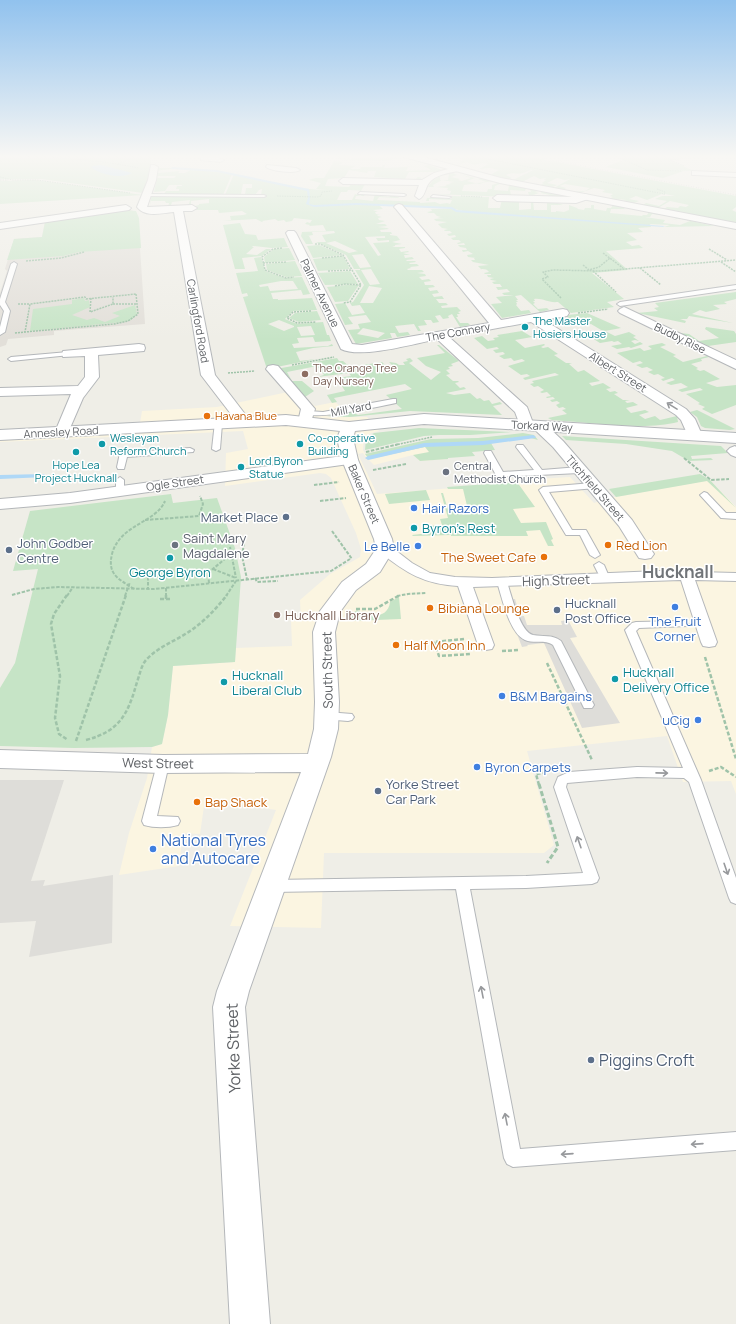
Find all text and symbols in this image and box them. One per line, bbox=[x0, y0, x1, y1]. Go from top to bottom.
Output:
street label: Palmer Avenue bbox=[297, 256, 344, 330]
street label: Carlingford Road bbox=[184, 278, 213, 364]
place label: The Master Hosiers House bbox=[533, 313, 607, 341]
street label: The Connery bbox=[424, 318, 492, 345]
street label: Budby Rise bbox=[652, 319, 709, 357]
marker: The Master Hosiers House bbox=[520, 322, 530, 332]
street label: Albert Street bbox=[587, 348, 650, 395]
place label: The Orange Tree Day Nursery bbox=[313, 360, 398, 388]
marker: The Orange Tree Day Nursery bbox=[300, 369, 310, 379]
street label: Mill Yard bbox=[329, 397, 372, 420]
one-way arrow bbox=[666, 401, 678, 409]
place label: Havana Blue bbox=[215, 408, 277, 423]
marker: Havana Blue bbox=[202, 411, 212, 421]
street label: Torkard Way bbox=[511, 416, 573, 435]
street label: Annesley Road bbox=[23, 422, 99, 441]
place label: Wesleyan Reform Church bbox=[110, 430, 186, 458]
place label: Co-operative Building bbox=[308, 430, 376, 458]
marker: Wesleyan Reform Church bbox=[97, 439, 107, 449]
marker: Co-operative Building bbox=[295, 439, 305, 449]
marker: Hope Lea Project Hucknall bbox=[71, 447, 81, 457]
street label: Titchfield Street bbox=[563, 452, 628, 524]
place label: Lord Byron Statue bbox=[249, 453, 303, 481]
place label: Hope Lea Project Hucknall bbox=[35, 457, 117, 485]
place label: Central Methodist Church bbox=[454, 458, 546, 486]
marker: Lord Byron Statue bbox=[236, 462, 246, 472]
street label: Baker Street bbox=[345, 462, 384, 526]
marker: Central Methodist Church bbox=[441, 467, 451, 477]
street label: Ogle Street bbox=[145, 471, 205, 494]
place label: Hair Razors bbox=[422, 499, 489, 517]
marker: Hair Razors bbox=[409, 503, 419, 513]
place label: Market Place bbox=[201, 508, 278, 526]
marker: Market Place bbox=[281, 512, 291, 522]
place label: Byron's Rest bbox=[422, 519, 495, 537]
marker: Byron's Rest bbox=[409, 523, 419, 533]
place label: Saint Mary Magdalene bbox=[183, 529, 250, 562]
place label: John Godber Centre bbox=[17, 534, 94, 567]
place label: Red Lion bbox=[616, 536, 667, 554]
place label: Le Belle bbox=[364, 537, 410, 555]
marker: Saint Mary Magdalene bbox=[170, 540, 180, 550]
marker: Red Lion bbox=[603, 540, 613, 550]
marker: Le Belle bbox=[413, 541, 423, 551]
marker: John Godber Centre bbox=[4, 545, 14, 555]
place label: The Sweet Cafe bbox=[441, 548, 536, 566]
marker: The Sweet Cafe bbox=[539, 552, 549, 562]
marker: George Byron bbox=[165, 553, 175, 563]
district label: Hucknall bbox=[642, 560, 714, 583]
place label: George Byron bbox=[129, 563, 211, 581]
street label: High Street bbox=[522, 570, 590, 590]
place label: Hucknall Post Office bbox=[565, 594, 631, 627]
place label: Bibiana Lounge bbox=[438, 599, 530, 617]
marker: The Fruit Corner bbox=[670, 602, 680, 612]
marker: Bibiana Lounge bbox=[425, 603, 435, 613]
marker: Hucknall Post Office bbox=[552, 605, 562, 615]
place label: Hucknall Library bbox=[285, 606, 379, 624]
marker: Hucknall Library bbox=[272, 610, 282, 620]
place label: The Fruit Corner bbox=[649, 612, 701, 645]
street label: South Street bbox=[317, 631, 337, 709]
place label: Half Moon Inn bbox=[404, 636, 485, 654]
marker: Half Moon Inn bbox=[391, 640, 401, 650]
place label: Hucknall Delivery Office bbox=[623, 663, 710, 696]
place label: Hucknall Liberal Club bbox=[232, 666, 302, 699]
marker: Hucknall Delivery Office bbox=[610, 674, 620, 684]
marker: Hucknall Liberal Club bbox=[219, 677, 229, 687]
place label: B&M Bargains bbox=[510, 687, 592, 705]
marker: B&M Bargains bbox=[497, 691, 507, 701]
place label: uCig bbox=[662, 711, 690, 729]
marker: uCig bbox=[693, 715, 703, 725]
street label: West Street bbox=[122, 753, 194, 773]
place label: Byron Carpets bbox=[485, 758, 571, 776]
marker: Byron Carpets bbox=[472, 762, 482, 772]
one-way arrow bbox=[655, 769, 668, 777]
place label: Yorke Street Car Park bbox=[386, 775, 459, 808]
marker: Yorke Street Car Park bbox=[373, 786, 383, 796]
place label: Bap Shack bbox=[205, 793, 268, 811]
marker: Bap Shack bbox=[192, 797, 202, 807]
place label: National Tyres and Autocare bbox=[161, 829, 266, 869]
one-way arrow bbox=[574, 836, 582, 848]
marker: National Tyres and Autocare bbox=[148, 844, 158, 854]
one-way arrow bbox=[722, 863, 730, 875]
one-way arrow bbox=[478, 986, 486, 999]
street label: Yorke Street bbox=[220, 1003, 246, 1093]
place label: Piggins Croft bbox=[599, 1049, 695, 1071]
marker: Piggins Croft bbox=[586, 1055, 596, 1065]
one-way arrow bbox=[502, 1113, 510, 1126]
one-way arrow bbox=[691, 1140, 704, 1147]
one-way arrow bbox=[561, 1150, 574, 1157]

